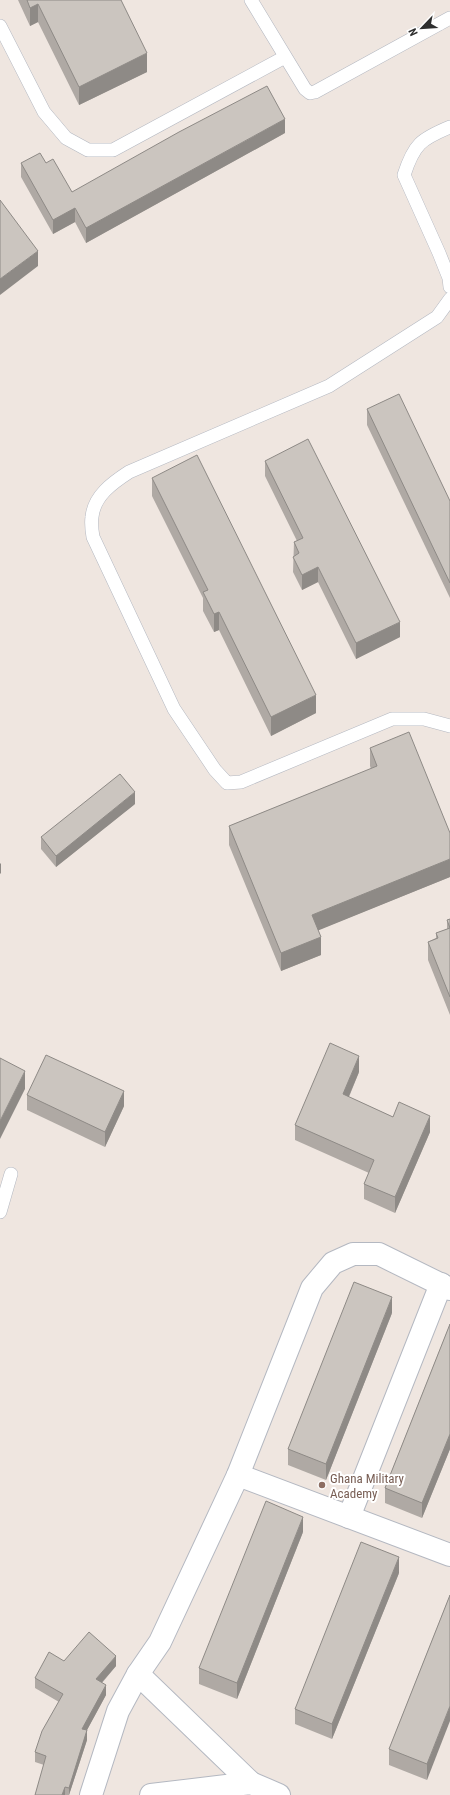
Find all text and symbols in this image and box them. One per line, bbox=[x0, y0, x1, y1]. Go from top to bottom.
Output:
north arrow bbox=[402, 8, 442, 48]
text: N bbox=[406, 26, 421, 38]
place label: Ghana Military Academy bbox=[330, 1471, 405, 1501]
marker: Ghana Military Academy bbox=[317, 1480, 327, 1490]

